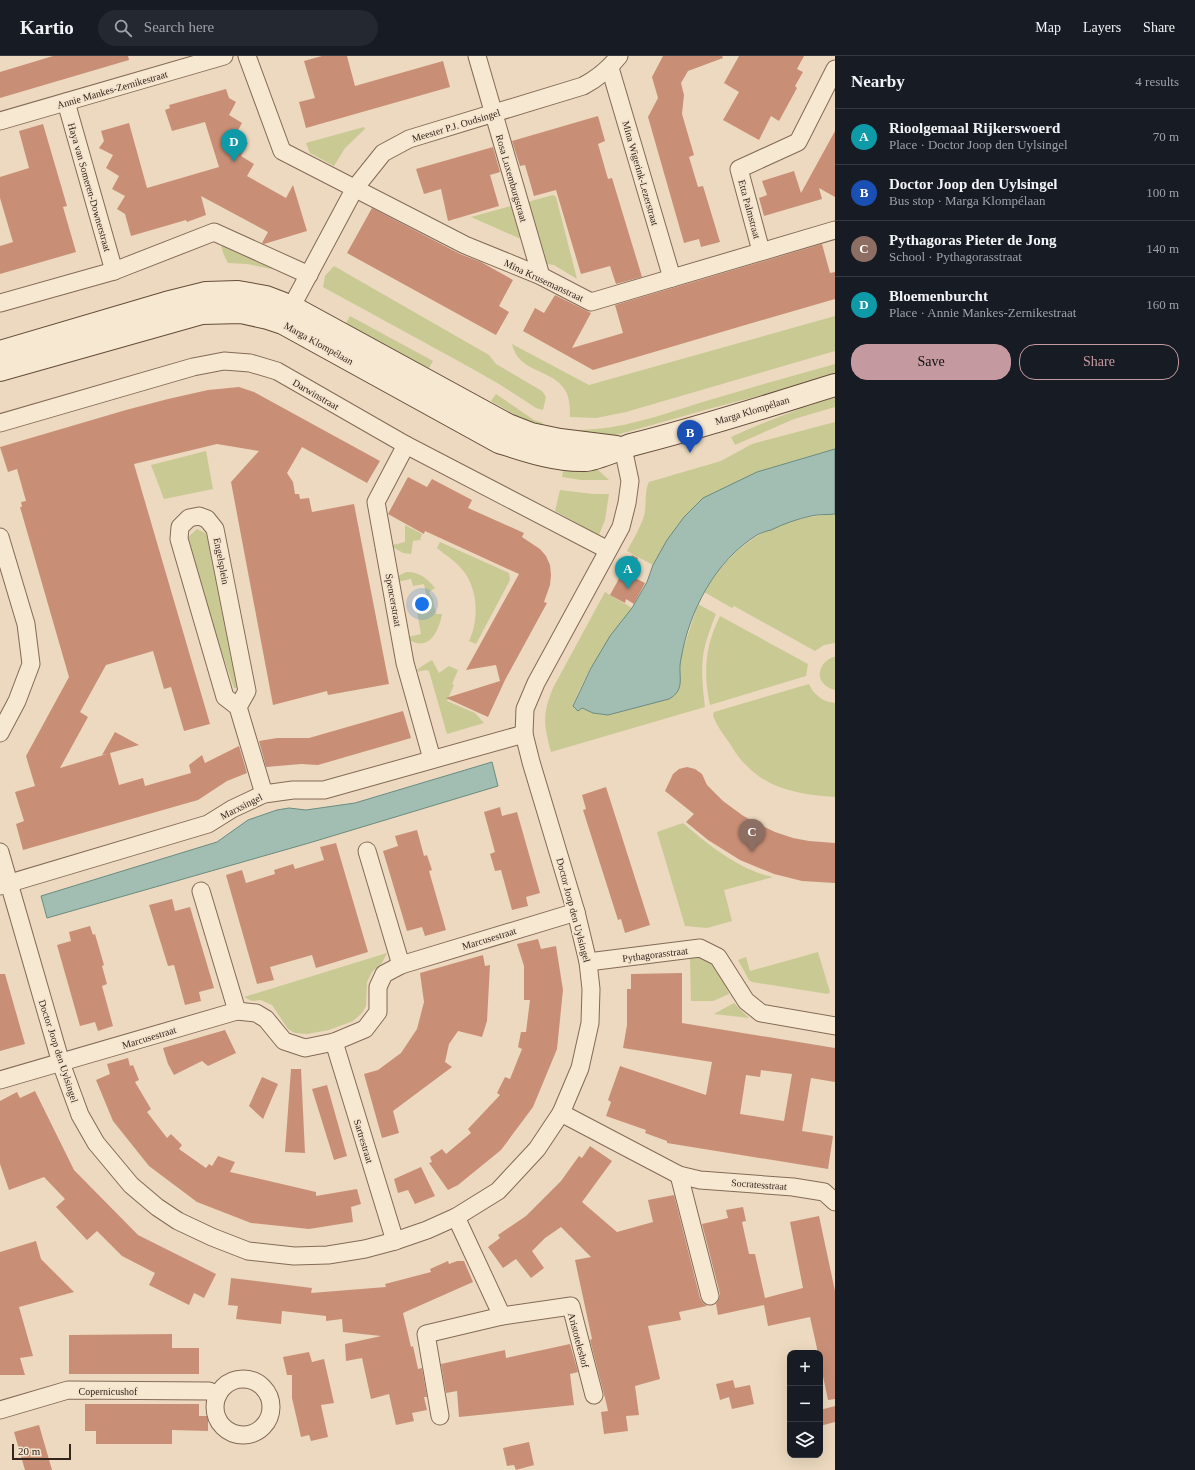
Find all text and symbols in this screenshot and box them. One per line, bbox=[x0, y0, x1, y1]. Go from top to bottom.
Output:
search box bbox=[98, 10, 378, 46]
text: Kartio bbox=[20, 17, 74, 38]
icon: search bbox=[112, 17, 134, 39]
text: Search here bbox=[144, 19, 214, 35]
text: Map bbox=[1035, 20, 1061, 35]
text: Layers bbox=[1083, 20, 1121, 35]
text: Share bbox=[1143, 20, 1175, 35]
street label: Annie Mankes-Zernikestraat bbox=[55, 68, 169, 111]
text: Nearby bbox=[851, 72, 905, 91]
text: 4 results bbox=[1135, 74, 1179, 89]
street label: Meester P.J. Oudsingel bbox=[411, 107, 502, 144]
street label: Mina Wigerink-Lezerstraat bbox=[620, 119, 661, 227]
text: Rioolgemaal Rijkerswoerd bbox=[889, 120, 1060, 136]
street label: Haya van Someren-Downerstraat bbox=[66, 122, 113, 253]
pin: D bbox=[221, 129, 247, 162]
text: A bbox=[859, 129, 869, 144]
text: 70 m bbox=[1153, 129, 1179, 144]
street label: Rosa Luxemburgstraat bbox=[494, 133, 529, 223]
text: Place · Doctor Joop den Uylsingel bbox=[889, 137, 1068, 152]
text: Doctor Joop den Uylsingel bbox=[889, 176, 1057, 192]
street label: Etta Palmstraat bbox=[736, 178, 763, 240]
text: B bbox=[860, 185, 868, 200]
text: 100 m bbox=[1146, 185, 1179, 200]
text: Bus stop · Marga Klompélaan bbox=[889, 193, 1045, 208]
text: Pythagoras Pieter de Jong bbox=[889, 232, 1057, 248]
text: C bbox=[859, 241, 869, 256]
text: 140 m bbox=[1146, 241, 1179, 256]
text: School · Pythagorasstraat bbox=[889, 249, 1022, 264]
street label: Mina Krusemanstraat bbox=[502, 257, 585, 304]
text: Bloemenburcht bbox=[889, 288, 988, 304]
text: D bbox=[859, 297, 869, 312]
text: 160 m bbox=[1146, 297, 1179, 312]
text: Place · Annie Mankes-Zernikestraat bbox=[889, 305, 1076, 320]
street label: Marga Klompélaan bbox=[282, 320, 355, 367]
button: Save bbox=[851, 344, 1011, 380]
button: Share bbox=[1019, 344, 1179, 380]
street label: Darwinstraat bbox=[291, 377, 341, 412]
street label: Marga Klompélaan bbox=[714, 394, 791, 427]
pin: B bbox=[677, 420, 703, 453]
street label: Engelsplein bbox=[212, 537, 231, 585]
pin: A bbox=[615, 556, 641, 589]
street label: Spencerstraat bbox=[383, 573, 404, 628]
your location bbox=[412, 594, 432, 614]
street label: Marxsingel bbox=[218, 791, 264, 822]
pin: C bbox=[739, 819, 765, 852]
street label: Doctor Joop den Uylsingel bbox=[554, 857, 593, 964]
street label: Marcusestraat bbox=[461, 925, 518, 952]
street label: Pythagorasstraat bbox=[622, 945, 689, 964]
street label: Doctor Joop den Uylsingel bbox=[37, 998, 80, 1104]
street label: Marcusestraat bbox=[121, 1024, 178, 1051]
street label: Sartrestraat bbox=[352, 1118, 376, 1165]
street label: Socratesstraat bbox=[731, 1177, 787, 1192]
street label: Aristoteleshof bbox=[566, 1311, 591, 1370]
map controls bbox=[787, 1350, 823, 1458]
button: + bbox=[787, 1350, 823, 1386]
street label: Copernicushof bbox=[79, 1386, 138, 1397]
button: − bbox=[787, 1386, 823, 1422]
button: layers bbox=[787, 1422, 823, 1458]
scale bar bbox=[12, 1442, 71, 1461]
text: 20 m bbox=[18, 1445, 40, 1457]

